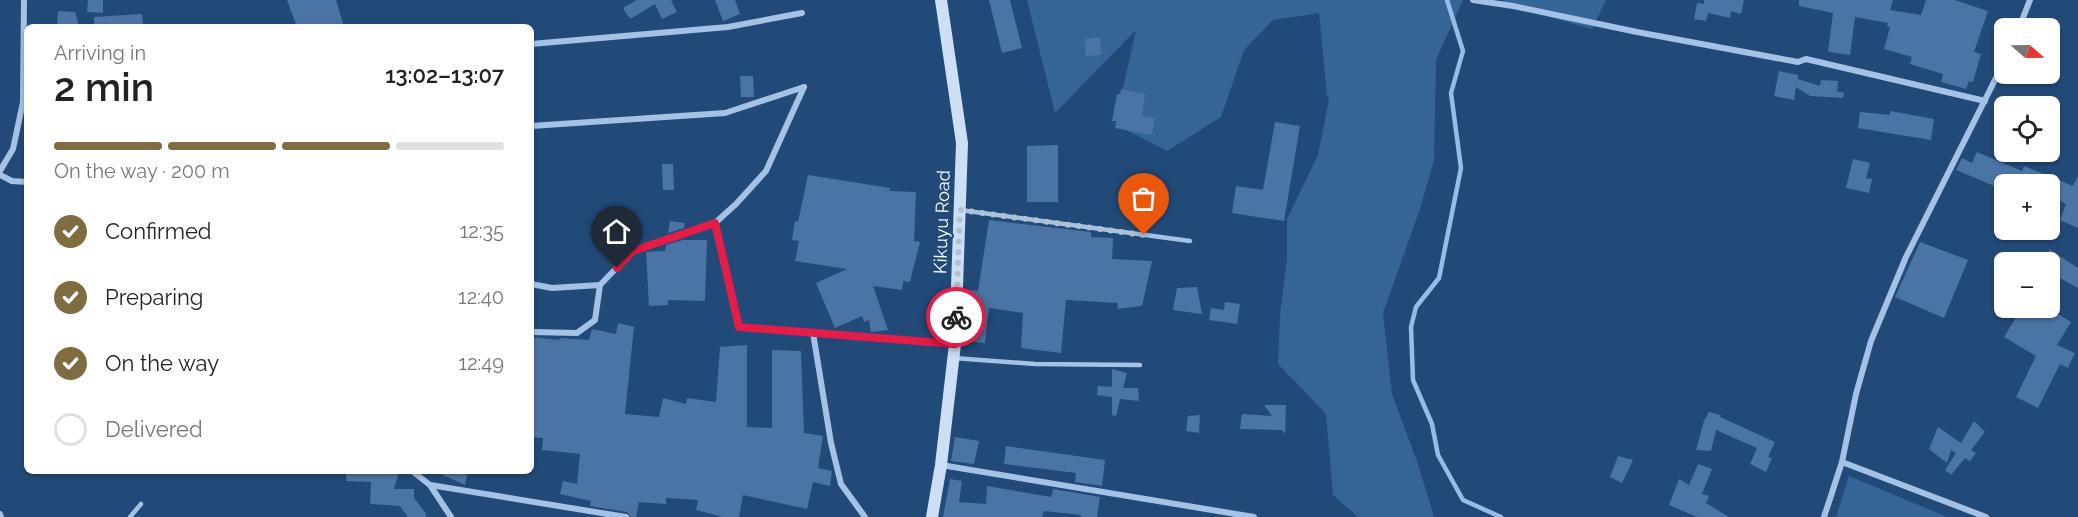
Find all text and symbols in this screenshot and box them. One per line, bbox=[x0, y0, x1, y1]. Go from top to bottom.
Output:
north arrow bbox=[1994, 18, 2060, 84]
map controls bbox=[1994, 18, 2060, 318]
text: Arriving in bbox=[54, 41, 146, 65]
text: 13:02–13:07 bbox=[385, 62, 504, 88]
text: 2 min bbox=[54, 64, 154, 110]
button: locate bbox=[1994, 96, 2060, 162]
text: On the way · 200 m bbox=[54, 159, 230, 183]
street label: Kikuyu Road bbox=[929, 170, 954, 274]
pin bbox=[1118, 173, 1169, 235]
button: + bbox=[1994, 174, 2060, 240]
icon: bag bbox=[1127, 182, 1160, 215]
pin bbox=[591, 206, 642, 268]
icon: check bbox=[54, 215, 87, 248]
icon: home bbox=[600, 215, 633, 248]
text: Confirmed bbox=[105, 218, 212, 244]
text: 12:35 bbox=[460, 219, 504, 243]
button: − bbox=[1994, 252, 2060, 318]
icon: check bbox=[54, 281, 87, 314]
text: Preparing bbox=[105, 284, 203, 310]
text: 12:40 bbox=[458, 285, 504, 309]
courier bbox=[926, 287, 986, 347]
icon: bike bbox=[940, 301, 973, 334]
icon: check bbox=[54, 347, 87, 380]
text: On the way bbox=[105, 350, 219, 376]
text: 12:49 bbox=[459, 351, 504, 375]
text: Delivered bbox=[105, 416, 203, 442]

